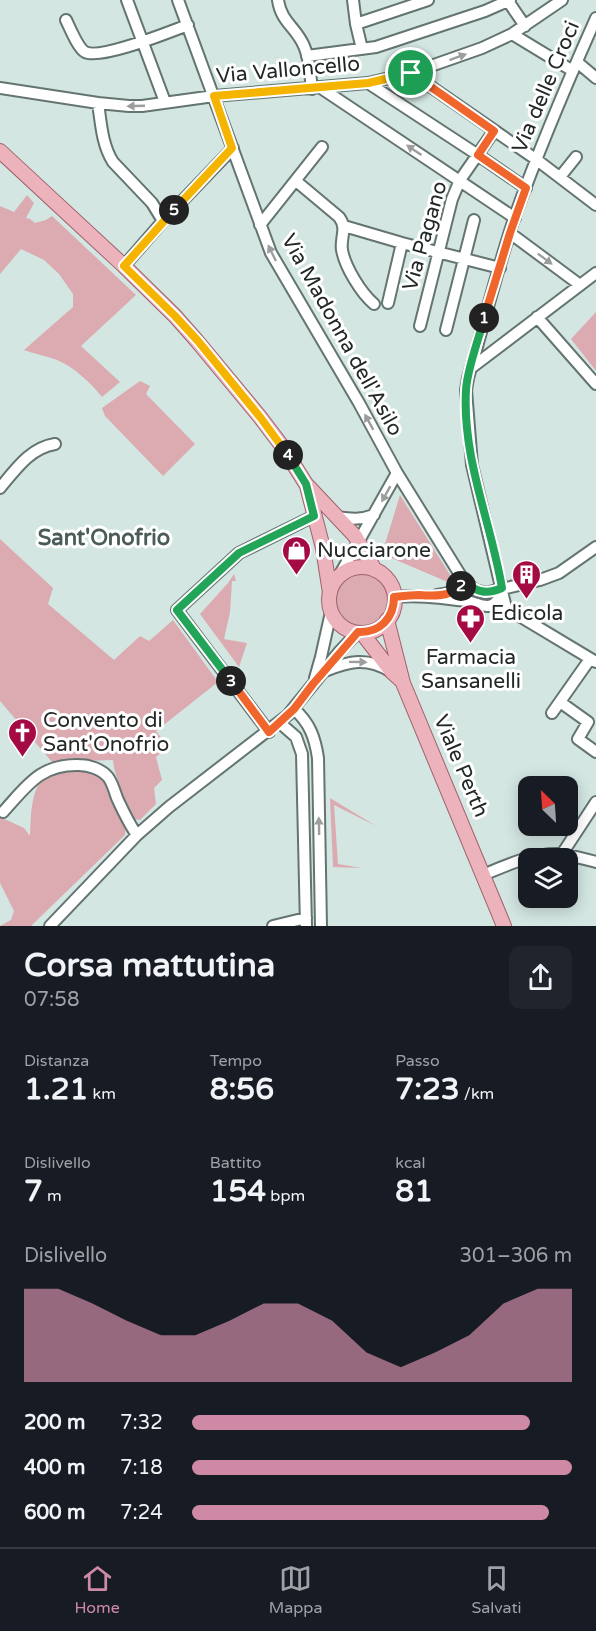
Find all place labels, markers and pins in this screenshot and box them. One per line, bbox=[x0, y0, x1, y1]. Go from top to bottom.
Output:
pin bbox=[385, 47, 436, 98]
pin: 5 bbox=[159, 195, 189, 225]
pin: 1 bbox=[469, 303, 499, 333]
pin: 4 bbox=[273, 440, 303, 470]
shop icon: Nucciarone bbox=[280, 534, 312, 576]
place label: Nucciarone bbox=[317, 538, 431, 563]
building icon: Edicola bbox=[511, 558, 543, 600]
pin: 2 bbox=[446, 571, 476, 601]
place label: Edicola bbox=[491, 601, 563, 626]
pharmacy icon: Farmacia Sansanelli bbox=[455, 602, 487, 644]
place label: Farmacia Sansanelli bbox=[421, 645, 521, 694]
pin: 3 bbox=[216, 666, 246, 696]
place label: Convento di Sant'Onofrio bbox=[43, 708, 169, 757]
church icon: Convento di Sant'Onofrio bbox=[6, 716, 38, 758]

